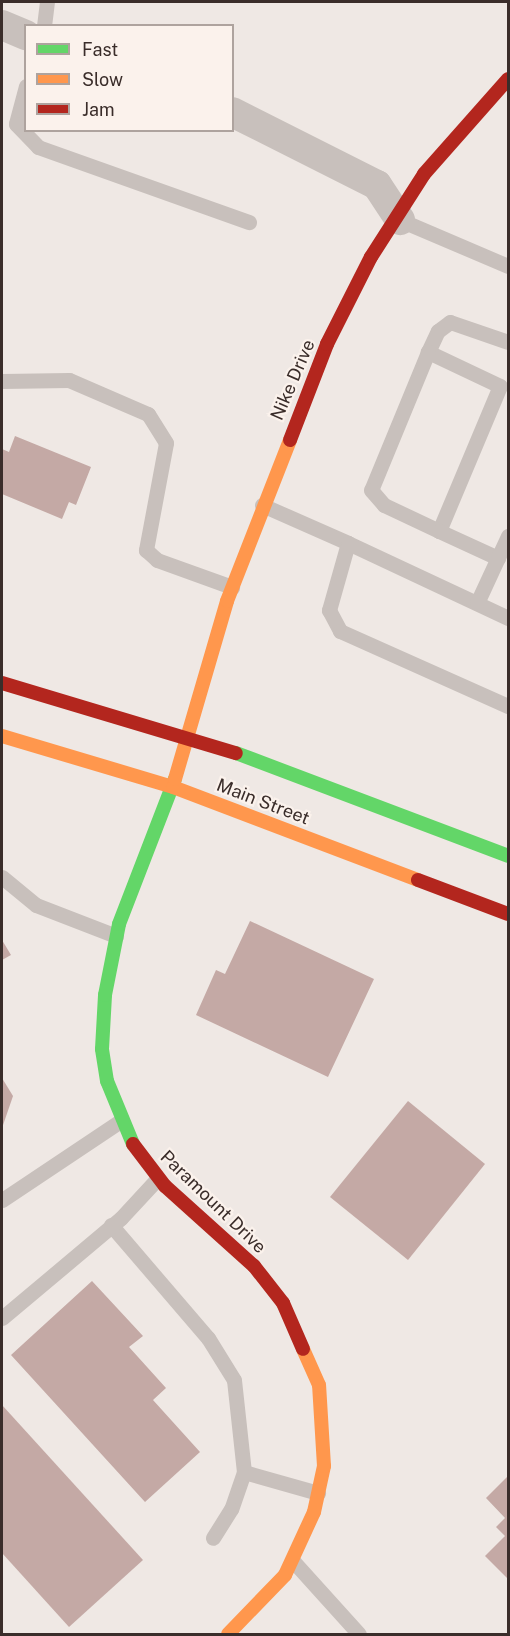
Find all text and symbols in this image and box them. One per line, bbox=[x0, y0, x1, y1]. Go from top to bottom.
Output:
legend bbox=[24, 24, 234, 132]
text: Fast bbox=[82, 39, 118, 60]
text: Slow bbox=[82, 69, 123, 90]
text: Jam bbox=[82, 99, 115, 120]
street label: Nike Drive bbox=[266, 336, 320, 424]
street label: Main Street bbox=[214, 774, 312, 830]
street label: Paramount Drive bbox=[156, 1146, 270, 1258]

